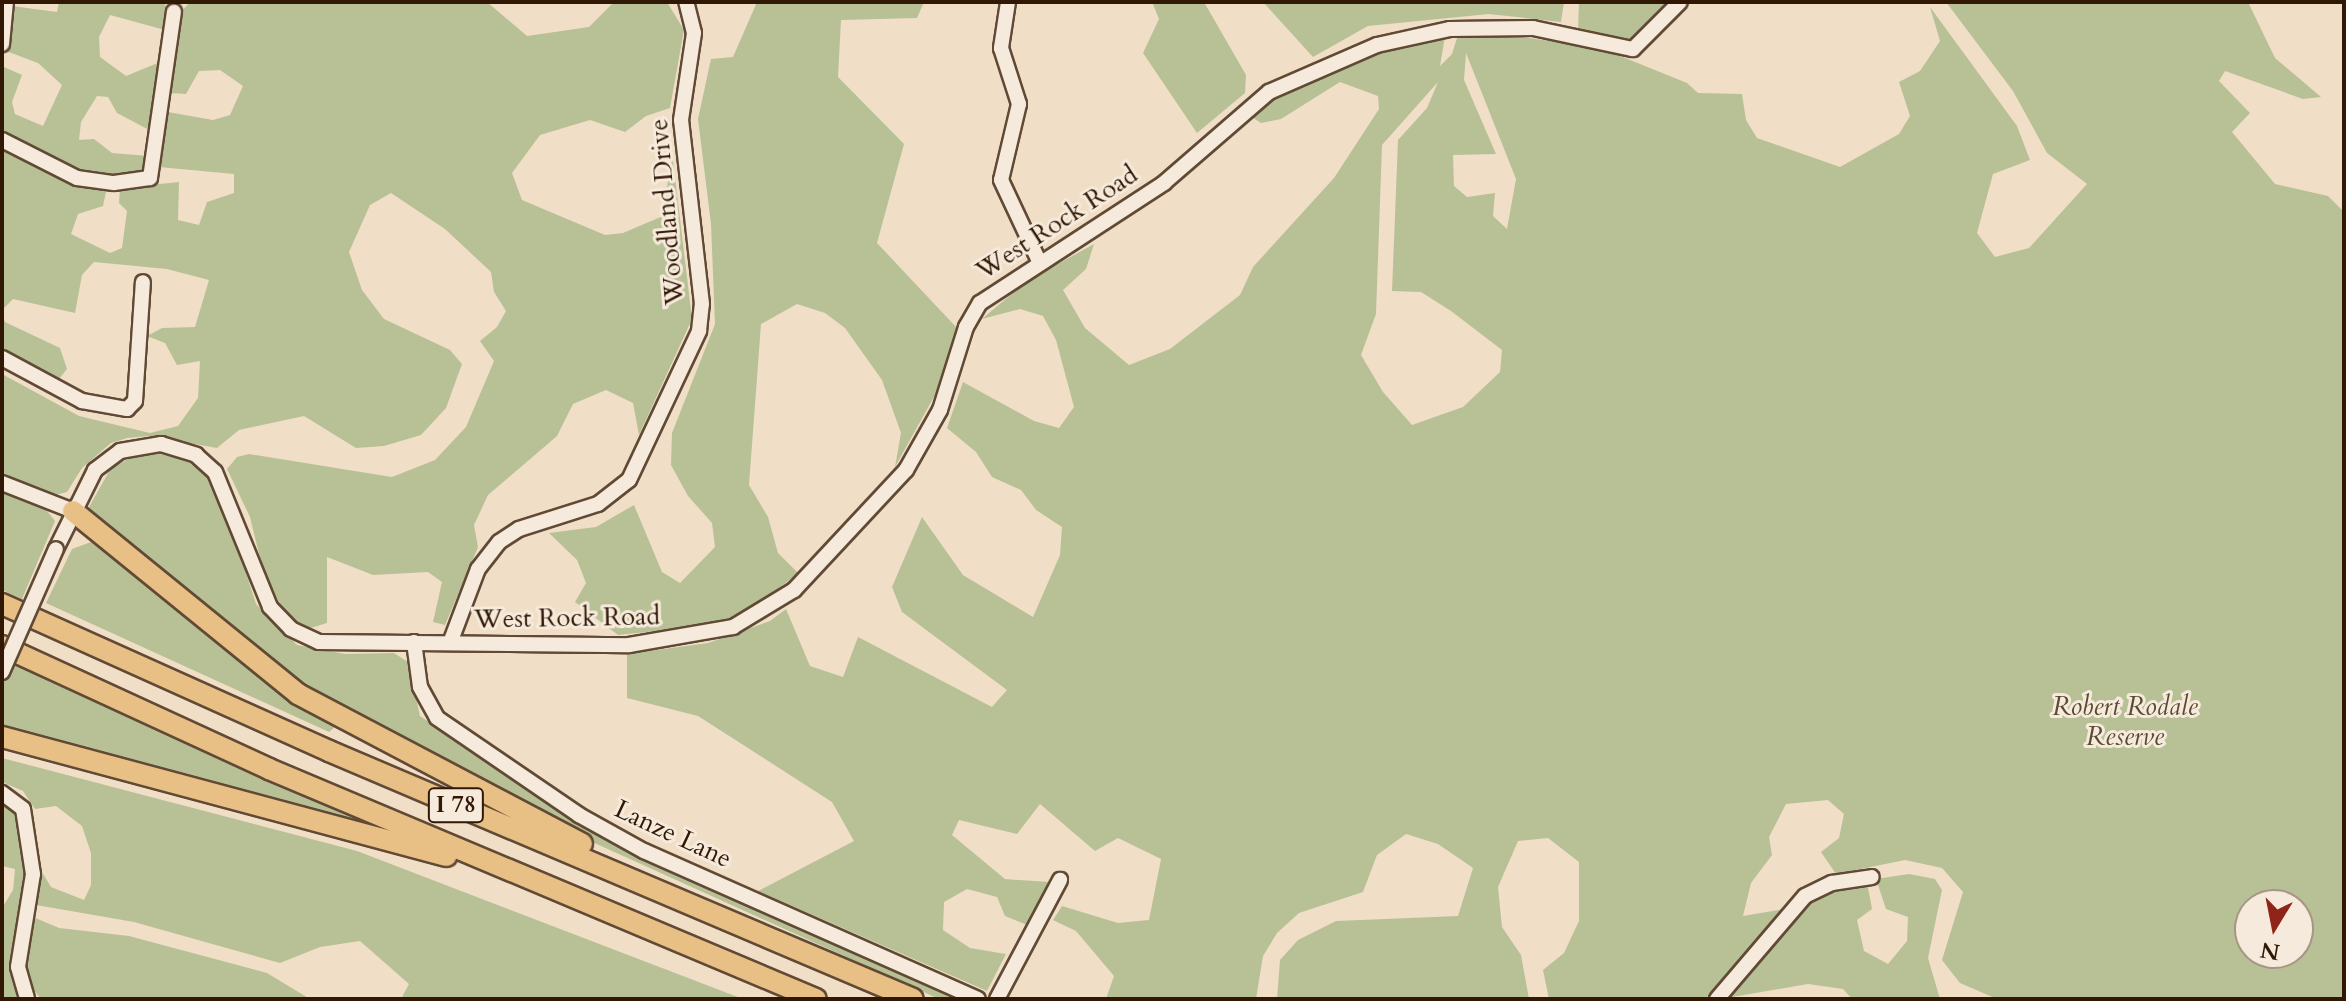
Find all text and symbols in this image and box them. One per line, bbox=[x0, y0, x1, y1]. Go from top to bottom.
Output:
street label: Woodland Drive bbox=[643, 118, 691, 306]
street label: West Rock Road bbox=[970, 159, 1144, 287]
street label: West Rock Road bbox=[474, 601, 660, 635]
park label: Robert Rodale Reserve bbox=[2052, 691, 2198, 752]
road number: I 78 bbox=[426, 785, 486, 825]
street label: Lanze Lane bbox=[609, 793, 737, 875]
north arrow bbox=[2234, 889, 2314, 969]
text: N bbox=[2258, 934, 2282, 967]

